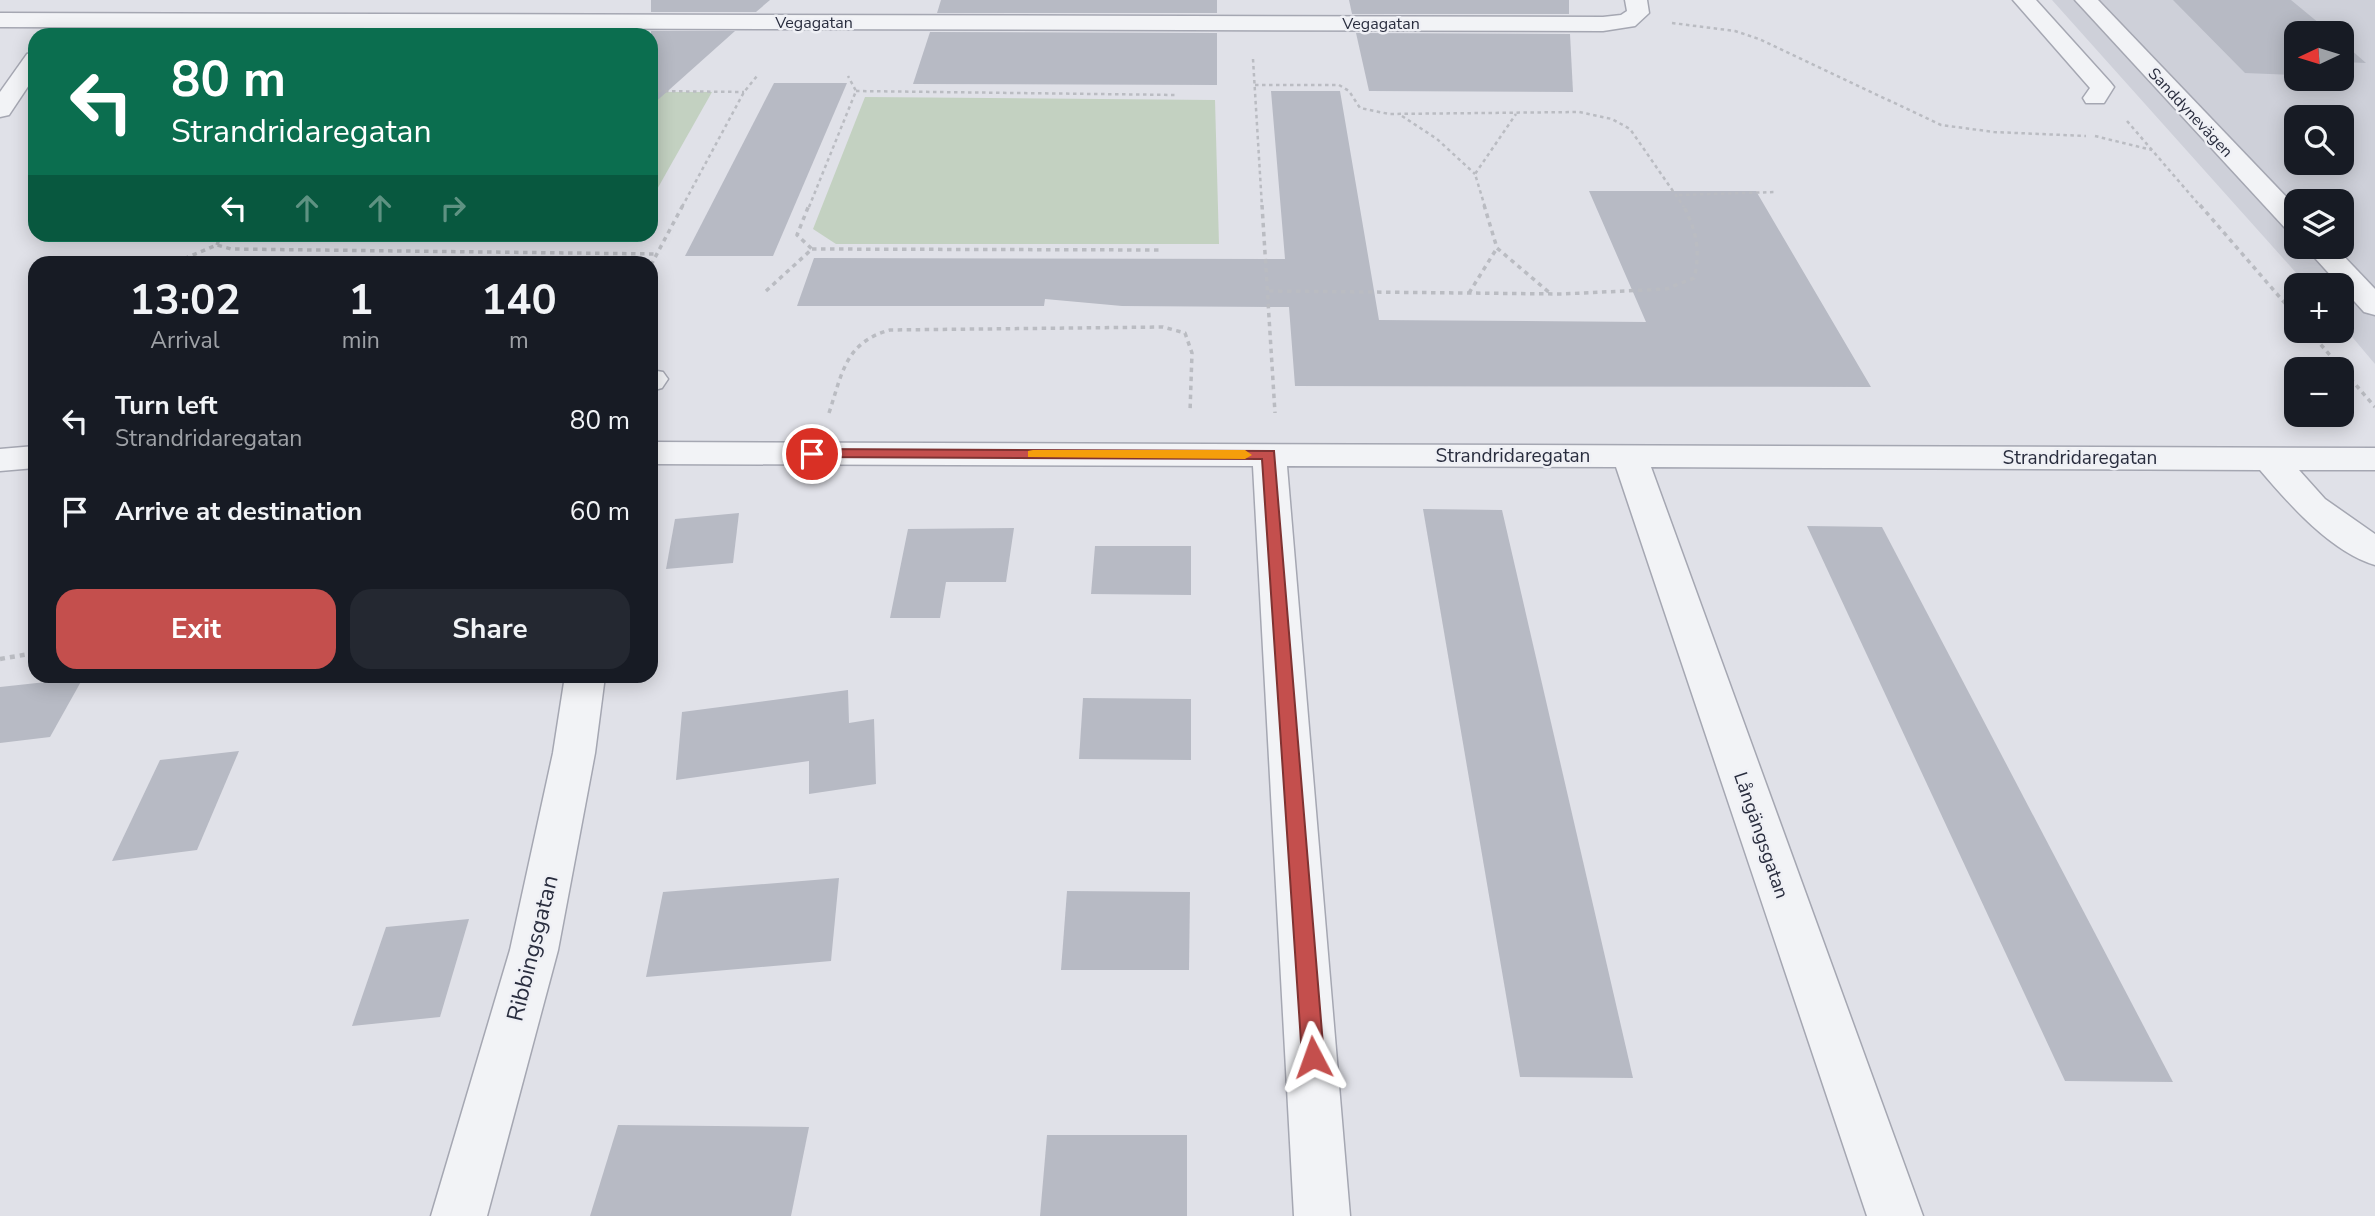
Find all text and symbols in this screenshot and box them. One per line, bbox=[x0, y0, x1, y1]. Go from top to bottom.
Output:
street label: Vegagatan bbox=[774, 12, 853, 34]
street label: Vegagatan bbox=[1341, 13, 1420, 35]
north arrow bbox=[2284, 21, 2354, 91]
map controls bbox=[2284, 21, 2354, 427]
text: 80 m bbox=[171, 46, 286, 113]
icon: left bbox=[56, 56, 147, 147]
street label: Sanddynevägen bbox=[2143, 63, 2238, 162]
button: search bbox=[2284, 105, 2354, 175]
text: Strandridaregatan bbox=[171, 110, 432, 153]
icon: left bbox=[215, 189, 253, 227]
icon: ahead bbox=[288, 189, 326, 227]
icon: ahead bbox=[361, 189, 399, 227]
icon: right bbox=[434, 189, 472, 227]
button: layers bbox=[2284, 189, 2354, 259]
text: 13:02 bbox=[129, 272, 240, 329]
text: 1 bbox=[348, 272, 373, 329]
text: 140 bbox=[481, 272, 557, 329]
button: + bbox=[2284, 273, 2354, 343]
text: Arrival bbox=[150, 325, 219, 356]
text: min bbox=[342, 325, 380, 356]
text: m bbox=[509, 325, 529, 356]
button: − bbox=[2284, 357, 2354, 427]
text: Turn left bbox=[115, 388, 218, 423]
icon: left bbox=[56, 402, 94, 440]
text: 80 m bbox=[570, 403, 630, 438]
text: Strandridaregatan bbox=[115, 423, 302, 454]
pin bbox=[782, 424, 842, 484]
icon: arrive bbox=[793, 435, 831, 473]
street label: Strandridaregatan bbox=[1436, 443, 1590, 469]
street label: Strandridaregatan bbox=[2003, 445, 2157, 471]
icon: arrive bbox=[56, 493, 94, 531]
text: Arrive at destination bbox=[115, 494, 362, 529]
text: 60 m bbox=[570, 494, 630, 529]
button: Exit bbox=[56, 589, 336, 669]
button: Share bbox=[350, 589, 630, 669]
street label: Långängsgatan bbox=[1727, 769, 1795, 902]
street label: Ribbingsgatan bbox=[499, 872, 566, 1024]
position arrow bbox=[1276, 1020, 1350, 1094]

